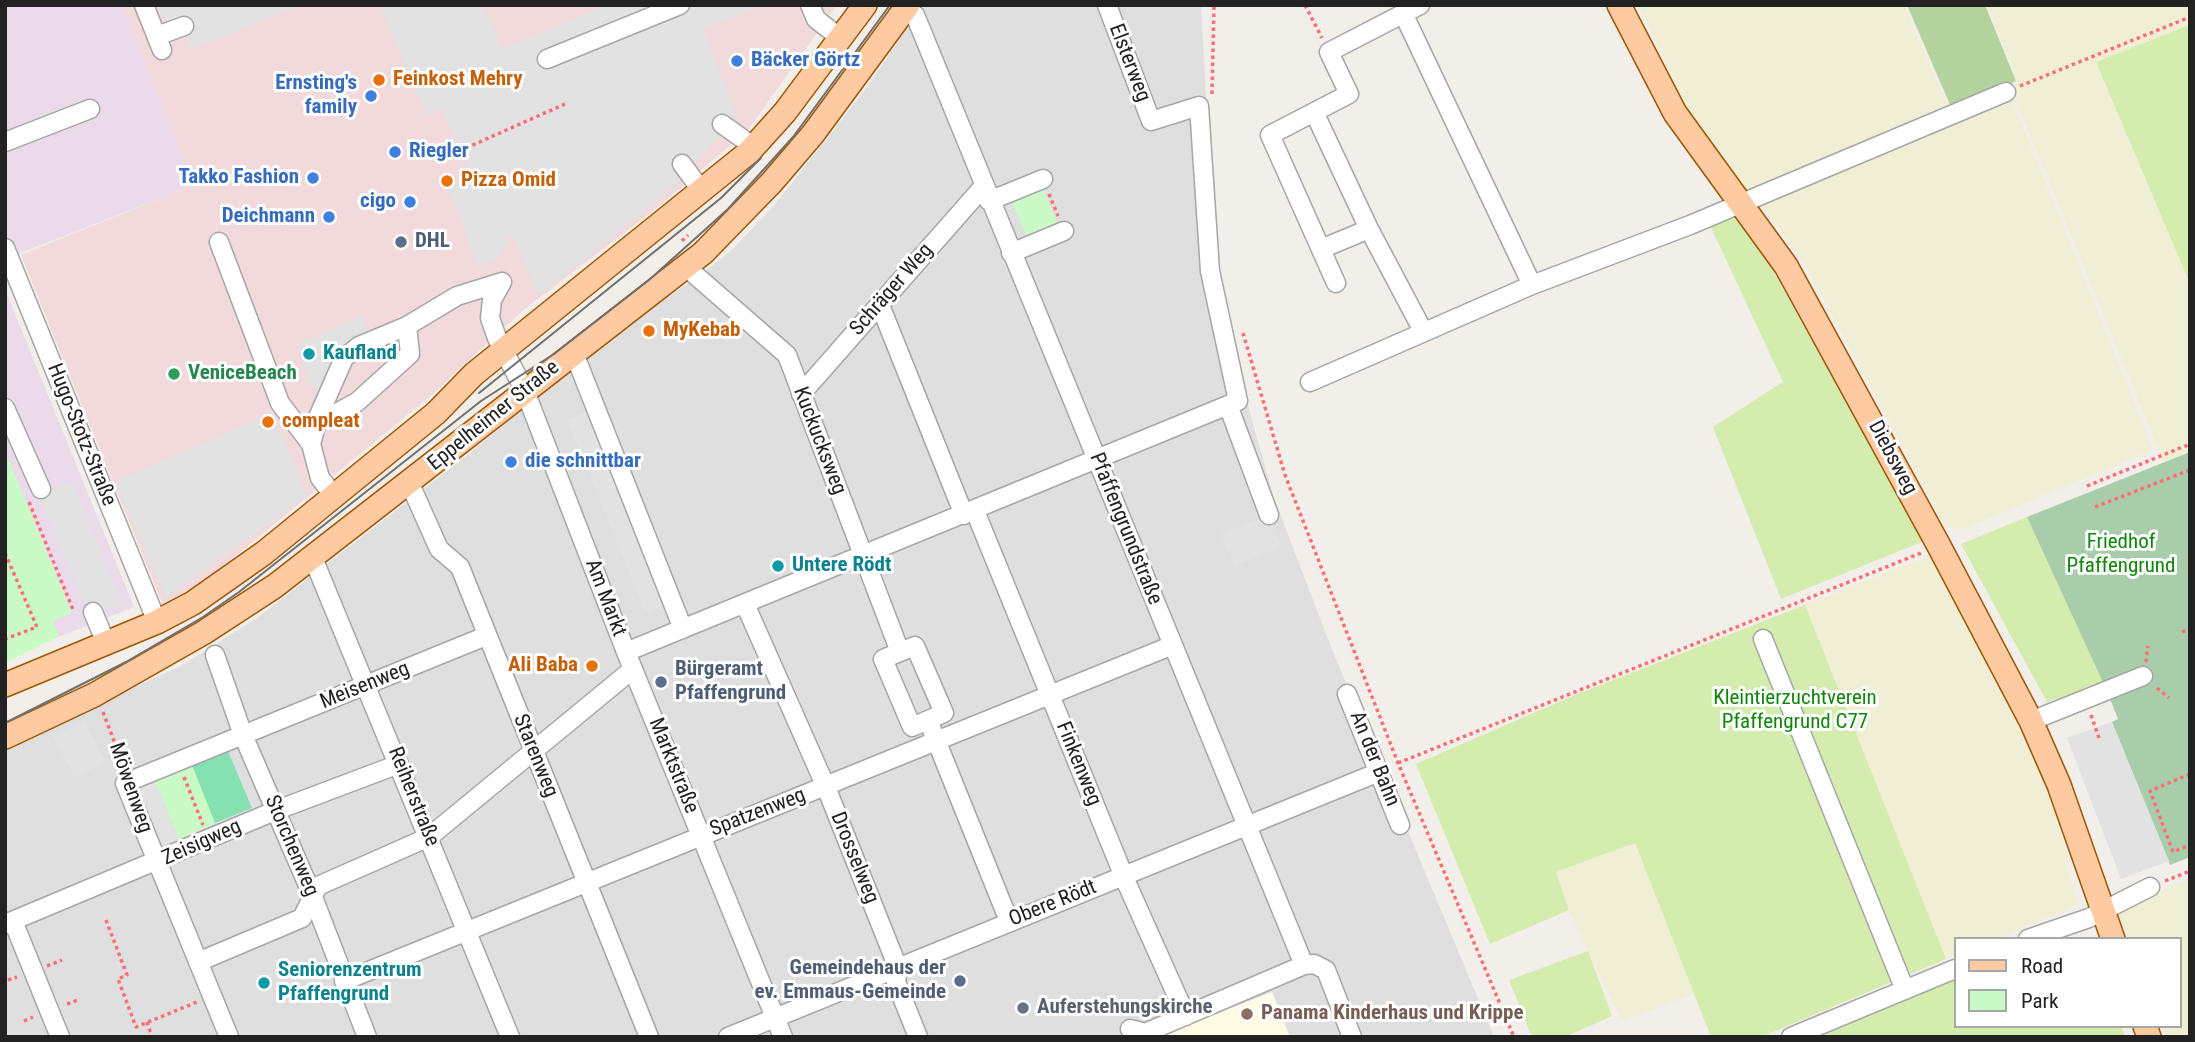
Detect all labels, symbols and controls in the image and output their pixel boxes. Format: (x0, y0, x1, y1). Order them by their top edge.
street label: Elsterweg (1103, 21, 1155, 105)
place label: Bäcker Görtz (751, 48, 860, 74)
marker: Bäcker Görtz (729, 53, 745, 69)
place label: Feinkost Mehry (393, 67, 523, 93)
place label: Ernsting's family (275, 71, 357, 121)
marker: Feinkost Mehry (371, 72, 387, 88)
marker: Ernsting's family (363, 88, 379, 104)
place label: Riegler (409, 139, 469, 165)
marker: Riegler (387, 144, 403, 160)
place label: Takko Fashion (179, 165, 299, 191)
place label: Pizza Omid (461, 168, 556, 194)
marker: Takko Fashion (305, 170, 321, 186)
marker: Pizza Omid (439, 173, 455, 189)
place label: cigo (360, 189, 396, 215)
marker: cigo (402, 194, 418, 210)
place label: Deichmann (222, 204, 315, 230)
marker: Deichmann (321, 209, 337, 225)
place label: DHL (415, 229, 450, 255)
marker: DHL (393, 234, 409, 250)
street label: Schräger Weg (845, 239, 939, 341)
place label: MyKebab (663, 318, 740, 344)
marker: MyKebab (641, 323, 657, 339)
place label: Kaufland (323, 341, 397, 367)
marker: Kaufland (301, 346, 317, 362)
street label: Eppelheimer Straße (423, 355, 565, 477)
street label: Hugo-Stotz-Straße (41, 360, 121, 510)
place label: VeniceBeach (188, 361, 297, 387)
marker: VeniceBeach (166, 366, 182, 382)
street label: Kuckucksweg (787, 384, 851, 498)
place label: compleat (282, 409, 360, 435)
marker: compleat (260, 414, 276, 430)
street label: Diebsweg (1862, 417, 1922, 499)
place label: die schnittbar (525, 449, 641, 475)
street label: Pfaffengrundstraße (1083, 449, 1167, 609)
marker: die schnittbar (503, 454, 519, 470)
park label: Friedhof Pfaffengrund (2067, 530, 2175, 580)
place label: Untere Rödt (792, 553, 891, 579)
street label: Am Markt (579, 556, 631, 640)
marker: Untere Rödt (770, 558, 786, 574)
place label: Ali Baba (508, 653, 578, 679)
street label: Meisenweg (317, 657, 413, 715)
place label: Bürgeramt Pfaffengrund (675, 657, 786, 707)
marker: Ali Baba (584, 658, 600, 674)
marker: Bürgeramt Pfaffengrund (653, 674, 669, 690)
park label: Kleintierzuchtverein Pfaffengrund C77 (1713, 686, 1877, 736)
street label: An der Bahn (1344, 708, 1404, 810)
street label: Starenweg (507, 711, 563, 801)
street label: Marktstraße (642, 715, 704, 817)
street label: Finkenweg (1050, 718, 1106, 810)
street label: Möwenweg (103, 739, 157, 837)
street label: Reiherstraße (382, 744, 444, 850)
street label: Spatzenweg (707, 783, 809, 843)
street label: Storchenweg (258, 792, 324, 900)
street label: Drosselweg (824, 809, 884, 907)
street label: Zeisigweg (158, 814, 246, 872)
street label: Obere Rödt (1006, 875, 1100, 933)
legend (1954, 937, 2181, 1028)
text: Road (2021, 954, 2063, 978)
place label: Gemeindehaus der ev. Emmaus-Gemeinde (755, 956, 946, 1006)
place label: Seniorenzentrum Pfaffengrund (278, 958, 422, 1008)
marker: Gemeindehaus der ev. Emmaus-Gemeinde (952, 973, 968, 989)
marker: Seniorenzentrum Pfaffengrund (256, 975, 272, 991)
text: Park (2021, 989, 2058, 1013)
place label: Auferstehungskirche (1037, 995, 1213, 1021)
marker: Auferstehungskirche (1015, 1000, 1031, 1016)
place label: Panama Kinderhaus und Krippe (1261, 1001, 1523, 1027)
marker: Panama Kinderhaus und Krippe (1239, 1006, 1255, 1022)

